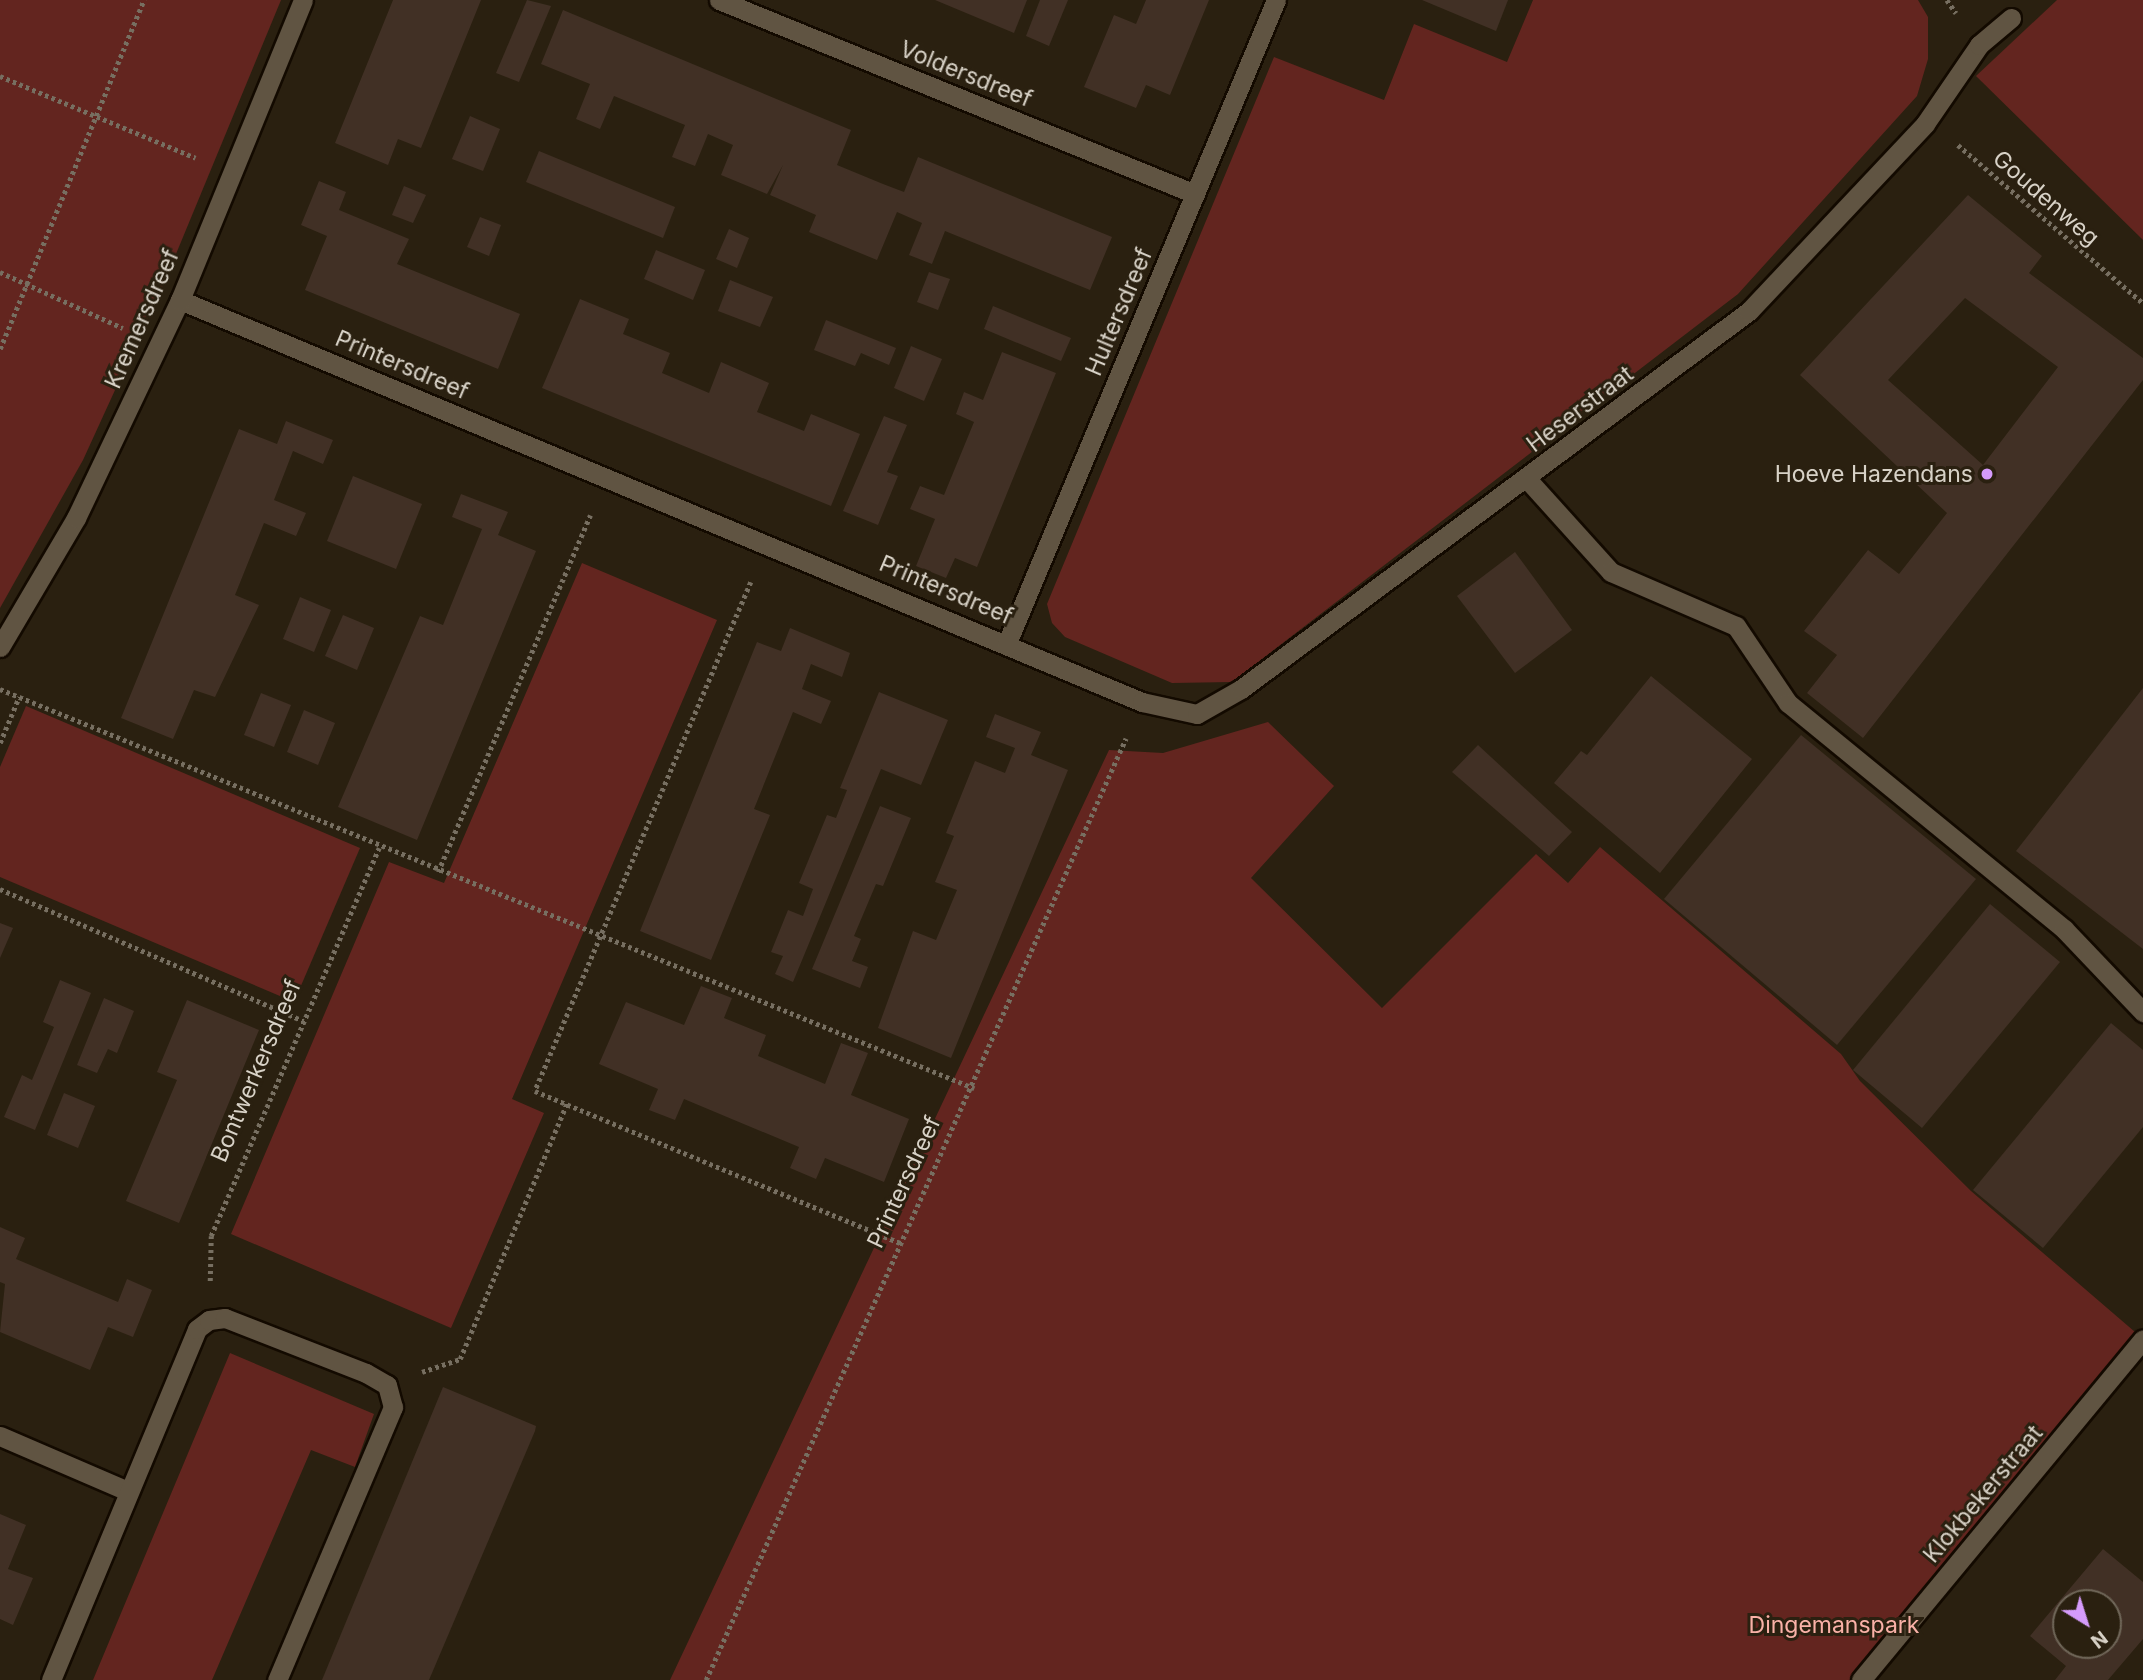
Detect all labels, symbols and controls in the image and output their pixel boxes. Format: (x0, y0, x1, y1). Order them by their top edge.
street label: Voldersdreef (896, 35, 1036, 113)
street label: Goudenweg (1987, 144, 2105, 252)
street label: Hultersdreef (1080, 244, 1158, 380)
street label: Kremersdreef (99, 245, 185, 393)
street label: Printersdreef (331, 325, 473, 405)
street label: Heserstraat (1521, 360, 1639, 458)
place label: Hoeve Hazendans (1775, 460, 1973, 488)
marker: Hoeve Hazendans (1979, 466, 1995, 482)
street label: Printersdreef (875, 550, 1017, 630)
street label: Bontwerkersdreef (205, 976, 307, 1166)
street label: Printersdreef (861, 1112, 947, 1252)
street label: Klokbekerstraat (1918, 1420, 2048, 1568)
north arrow (2052, 1589, 2122, 1659)
park label: Dingemanspark (1749, 1611, 1919, 1639)
text: N (2086, 1626, 2112, 1653)

